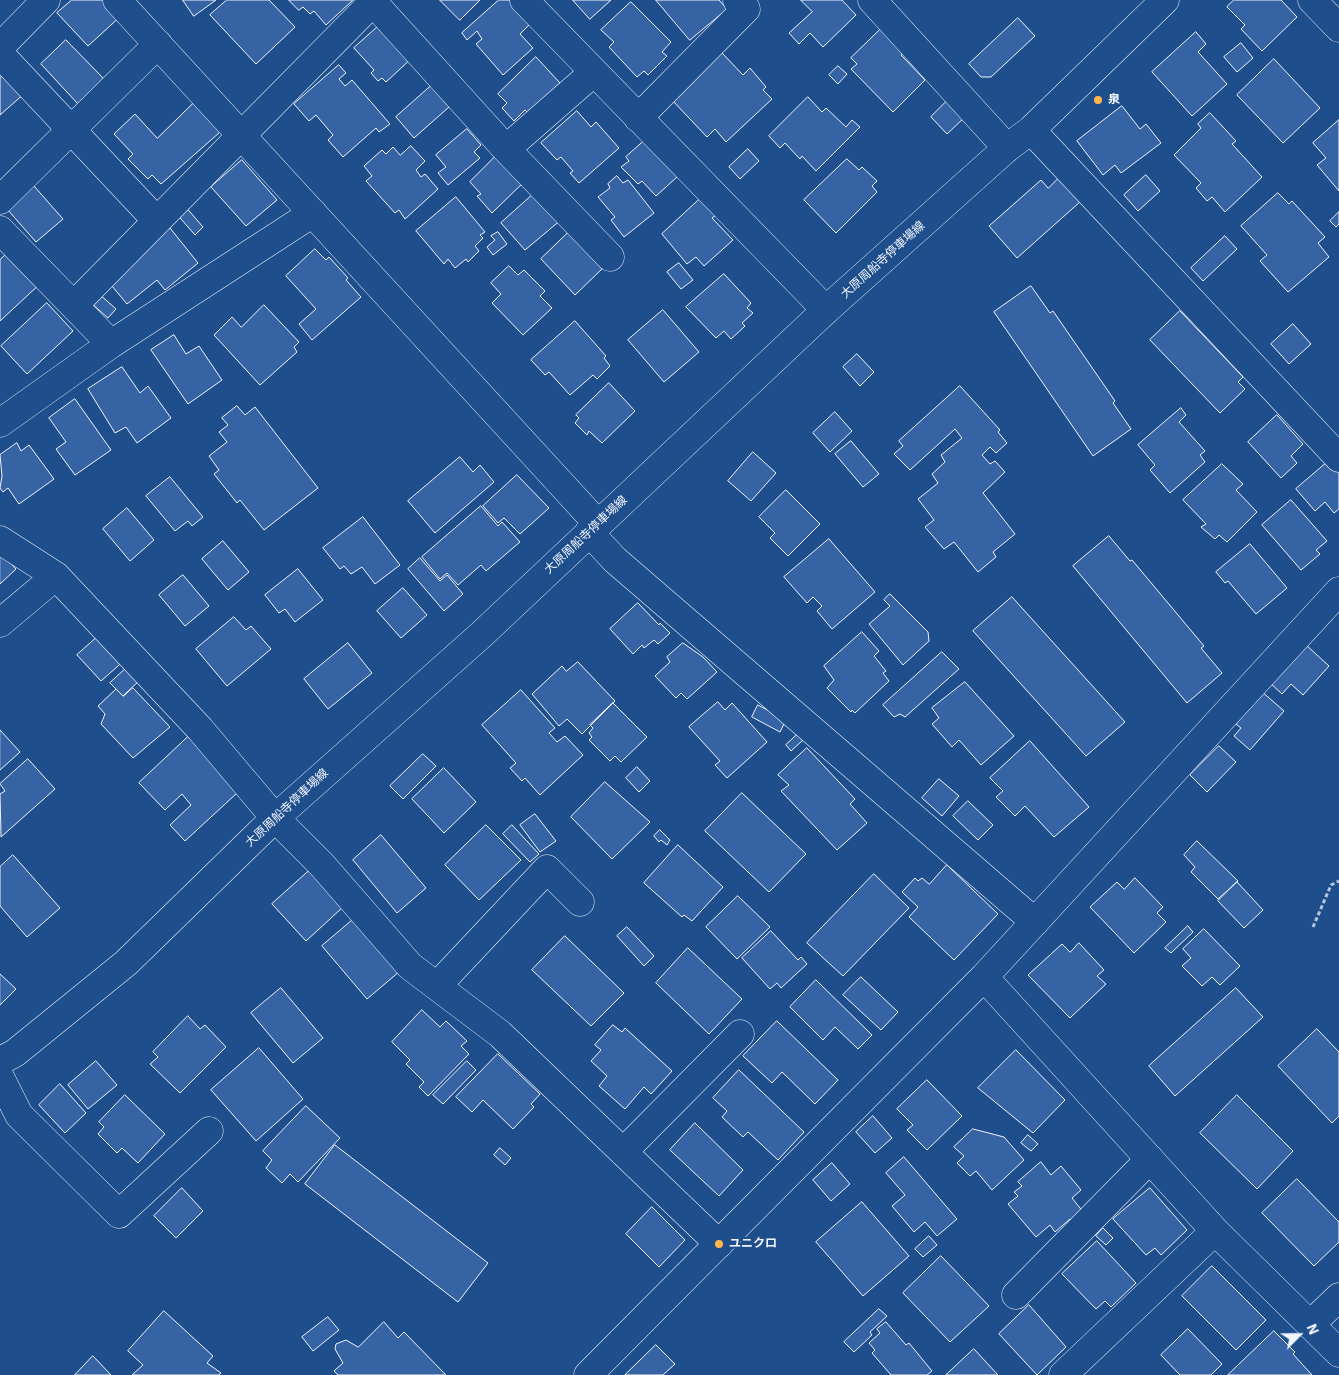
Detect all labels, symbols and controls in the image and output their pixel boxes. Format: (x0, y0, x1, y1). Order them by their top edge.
place label: 泉 (1108, 93, 1120, 107)
marker: 泉 (1092, 94, 1104, 106)
street label: 大原周船寺停車場線 (838, 219, 928, 301)
street label: 大原周船寺停車場線 (542, 493, 630, 577)
street label: 大原周船寺停車場線 (243, 766, 331, 850)
place label: ユニクロ (729, 1237, 777, 1251)
marker: ユニクロ (713, 1238, 725, 1250)
north arrow (1274, 1310, 1324, 1360)
text: N (1303, 1321, 1323, 1337)

